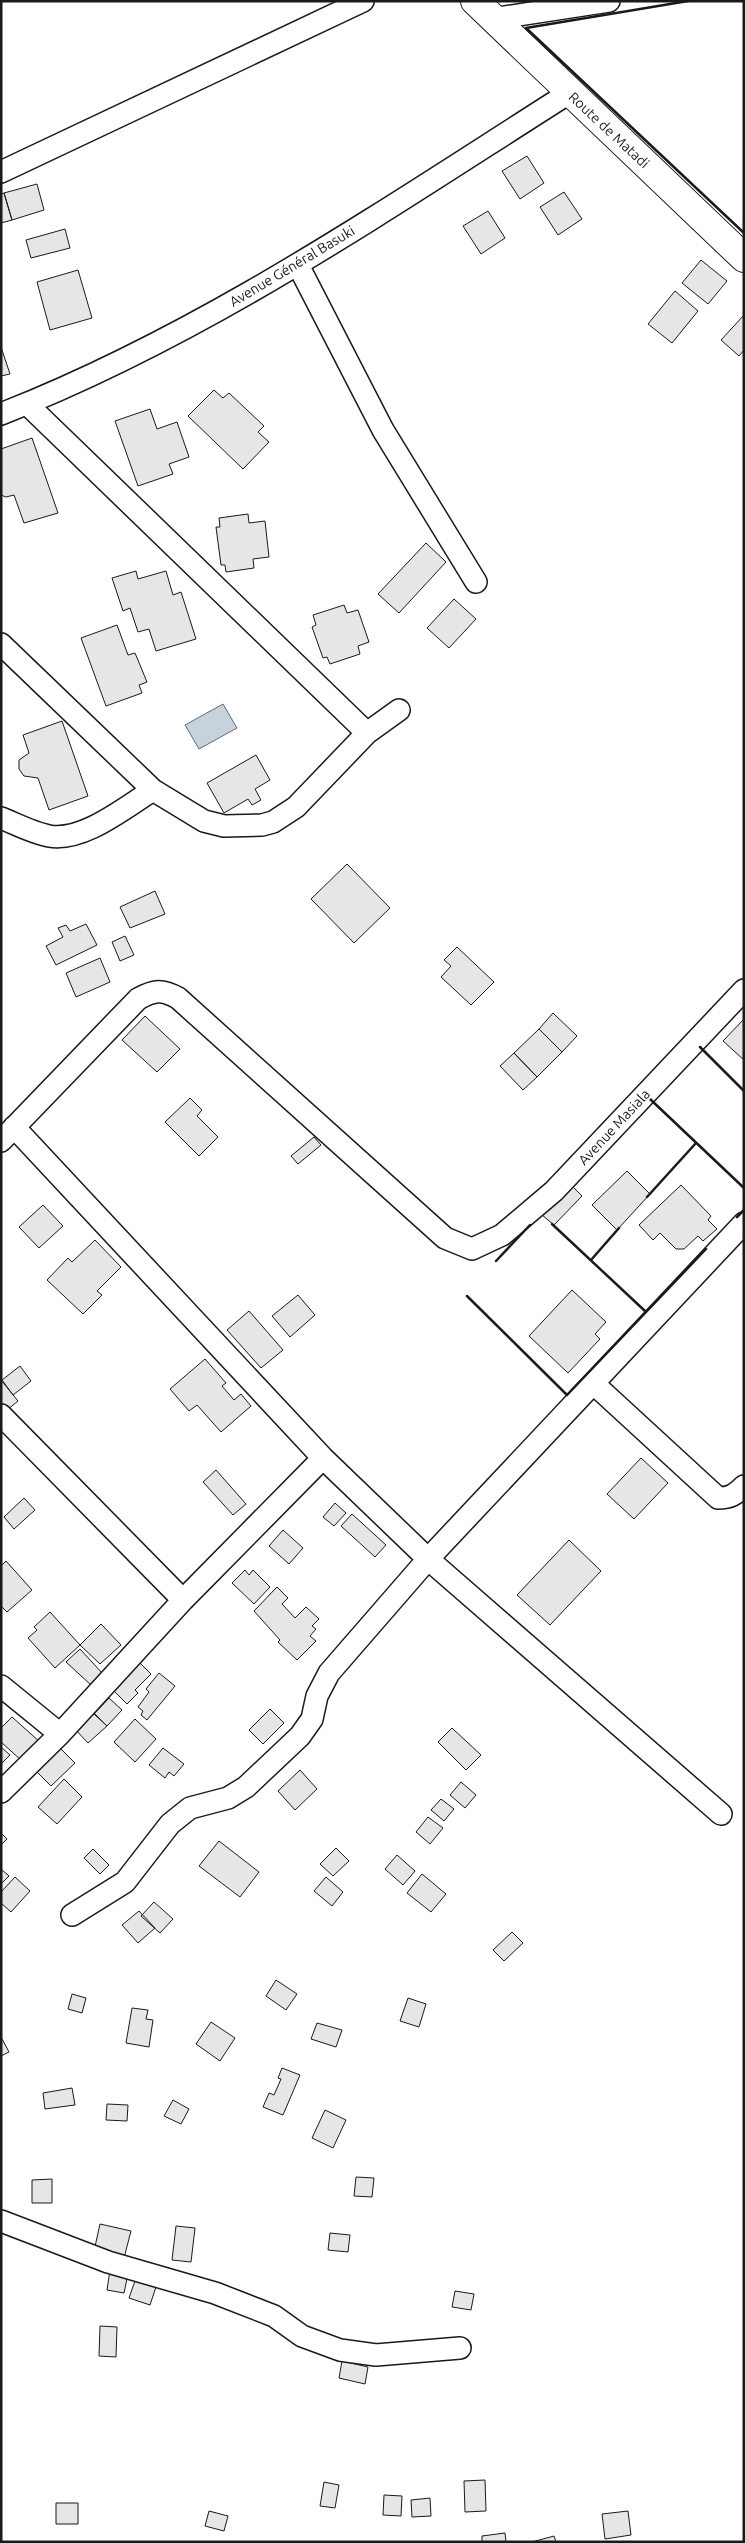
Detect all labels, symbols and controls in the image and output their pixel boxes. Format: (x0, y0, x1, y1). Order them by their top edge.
street label: Route de Matadi (565, 89, 653, 171)
street label: Avenue Général Basuki (227, 222, 357, 310)
street label: Avenue Masiala (575, 1086, 653, 1168)

